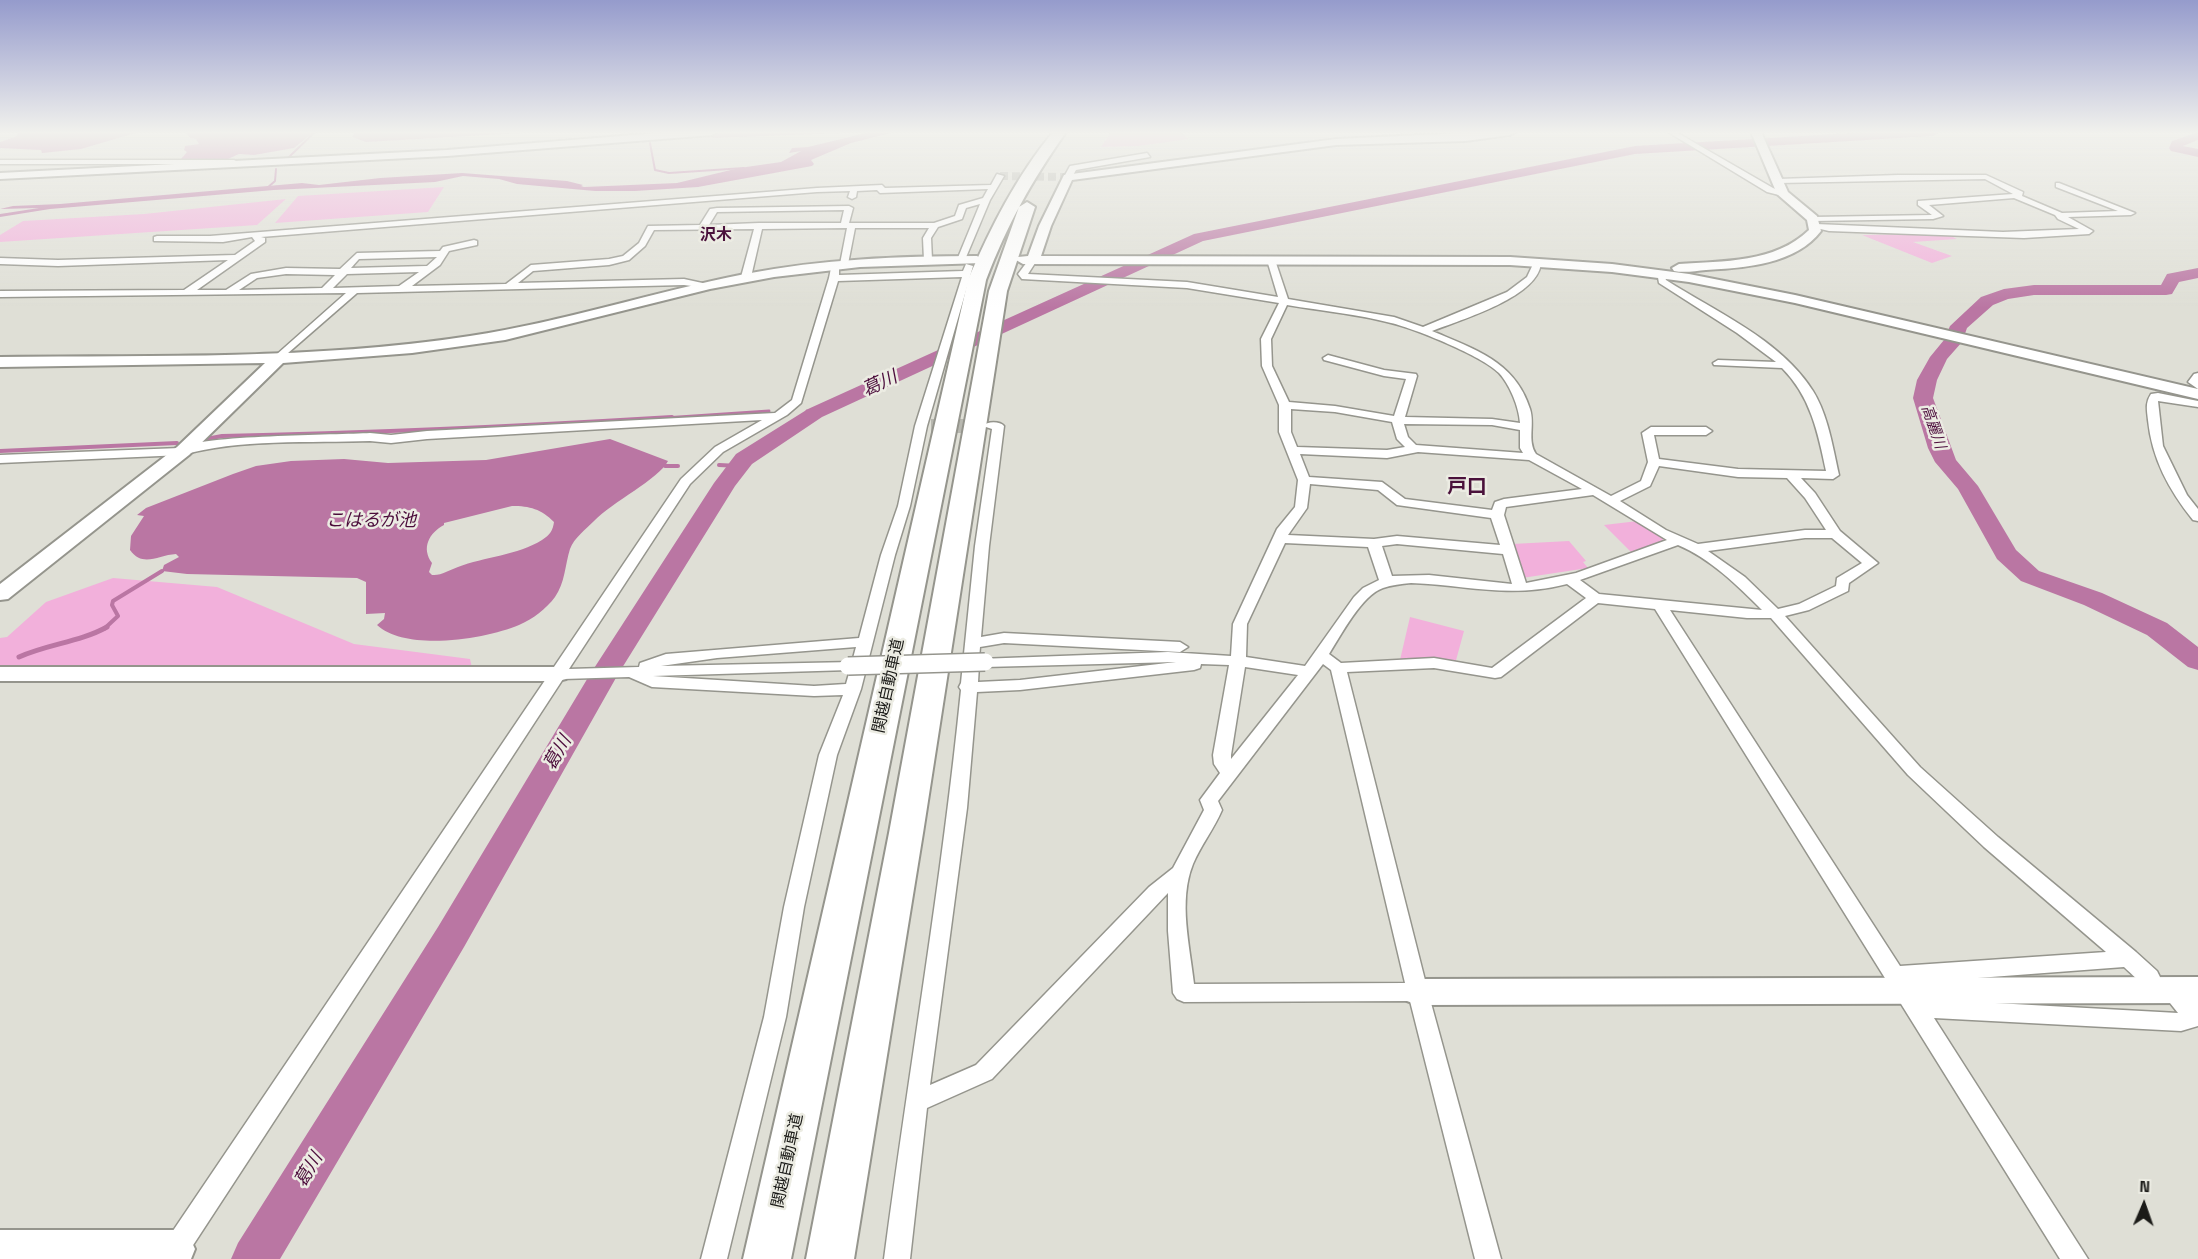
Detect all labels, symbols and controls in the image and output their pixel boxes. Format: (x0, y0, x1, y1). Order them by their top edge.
district label: 沢木 (700, 226, 732, 246)
water label: 葛川 (859, 367, 901, 401)
water label: 高麗川 (1917, 403, 1949, 451)
district label: 戸口 (1447, 476, 1487, 500)
water label: こはるが池 (326, 510, 416, 532)
street label: 関越自動車道 (870, 637, 908, 735)
water label: 葛川 (540, 732, 576, 774)
street label: 関越自動車道 (769, 1112, 807, 1210)
water label: 葛川 (290, 1149, 328, 1191)
north arrow (2114, 1175, 2174, 1235)
text: N (2139, 1176, 2150, 1197)

